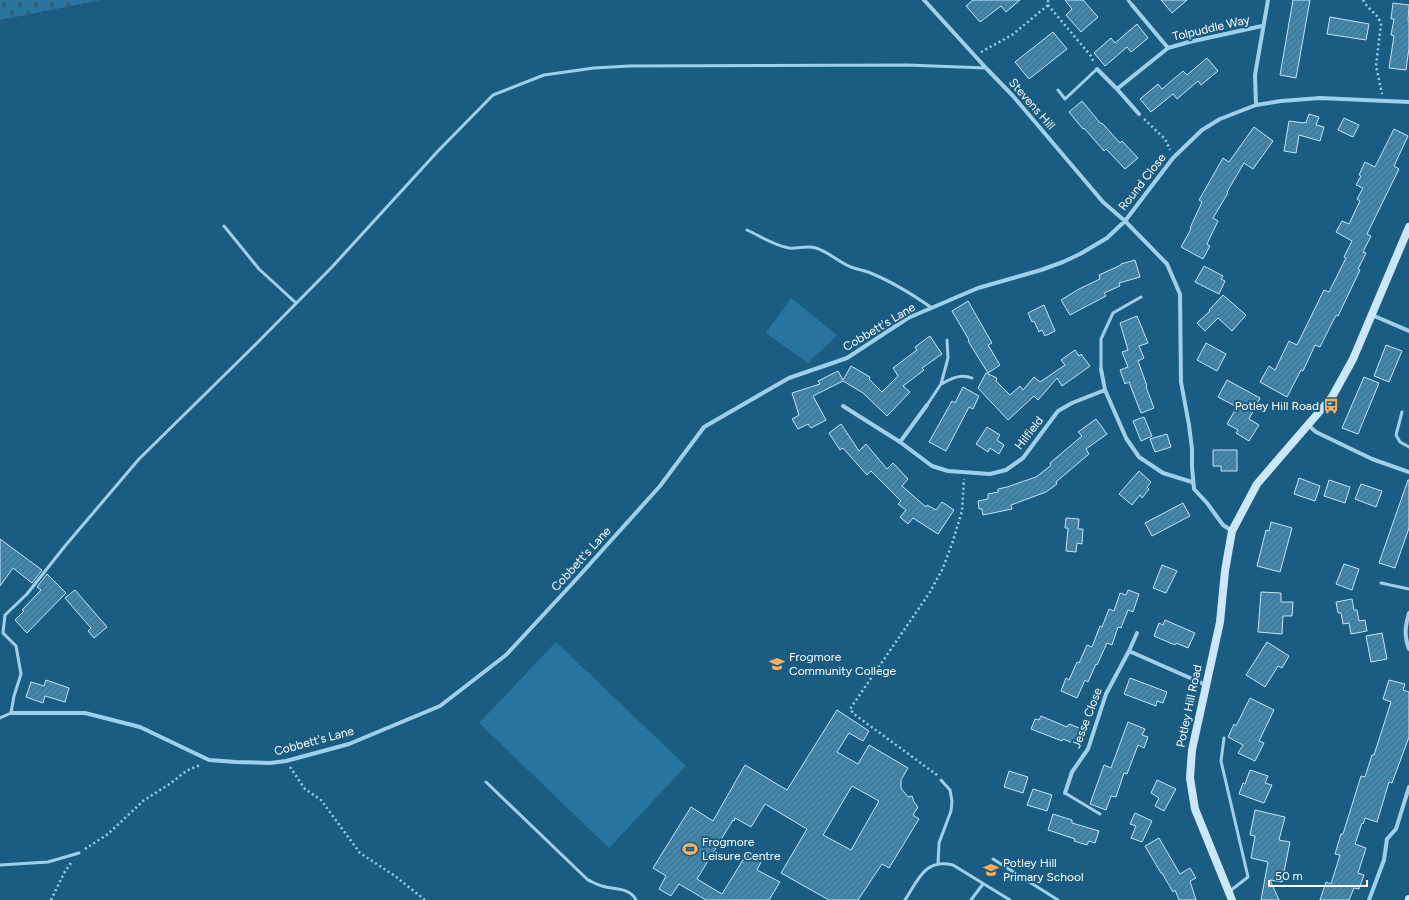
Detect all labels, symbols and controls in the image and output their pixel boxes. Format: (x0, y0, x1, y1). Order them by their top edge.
street label: Tolpuddle Way (1171, 12, 1252, 44)
street label: Stevens Hill (1006, 76, 1058, 132)
street label: Round Close (1115, 150, 1169, 213)
street label: Cobbett's Lane (840, 300, 918, 354)
bus stop icon: Potley Hill Road (1322, 397, 1340, 415)
place label: Potley Hill Road (1235, 399, 1319, 413)
street label: Hilfield (1012, 414, 1046, 452)
street label: Cobbett's Lane (548, 524, 614, 594)
place label: Frogmore Community College (789, 650, 897, 678)
school or university icon: Frogmore Community College (768, 655, 786, 673)
street label: Potley Hill Road (1173, 663, 1205, 749)
street label: Jesse Close (1069, 685, 1105, 750)
street label: Cobbett's Lane (273, 724, 356, 758)
place label: Frogmore Leisure Centre (702, 835, 781, 863)
sports icon: Frogmore Leisure Centre (681, 840, 699, 858)
place label: Potley Hill Primary School (1003, 856, 1084, 884)
school or university icon: Potley Hill Primary School (982, 861, 1000, 879)
scale bar (1269, 862, 1367, 888)
text: 50 m (1275, 869, 1303, 883)

